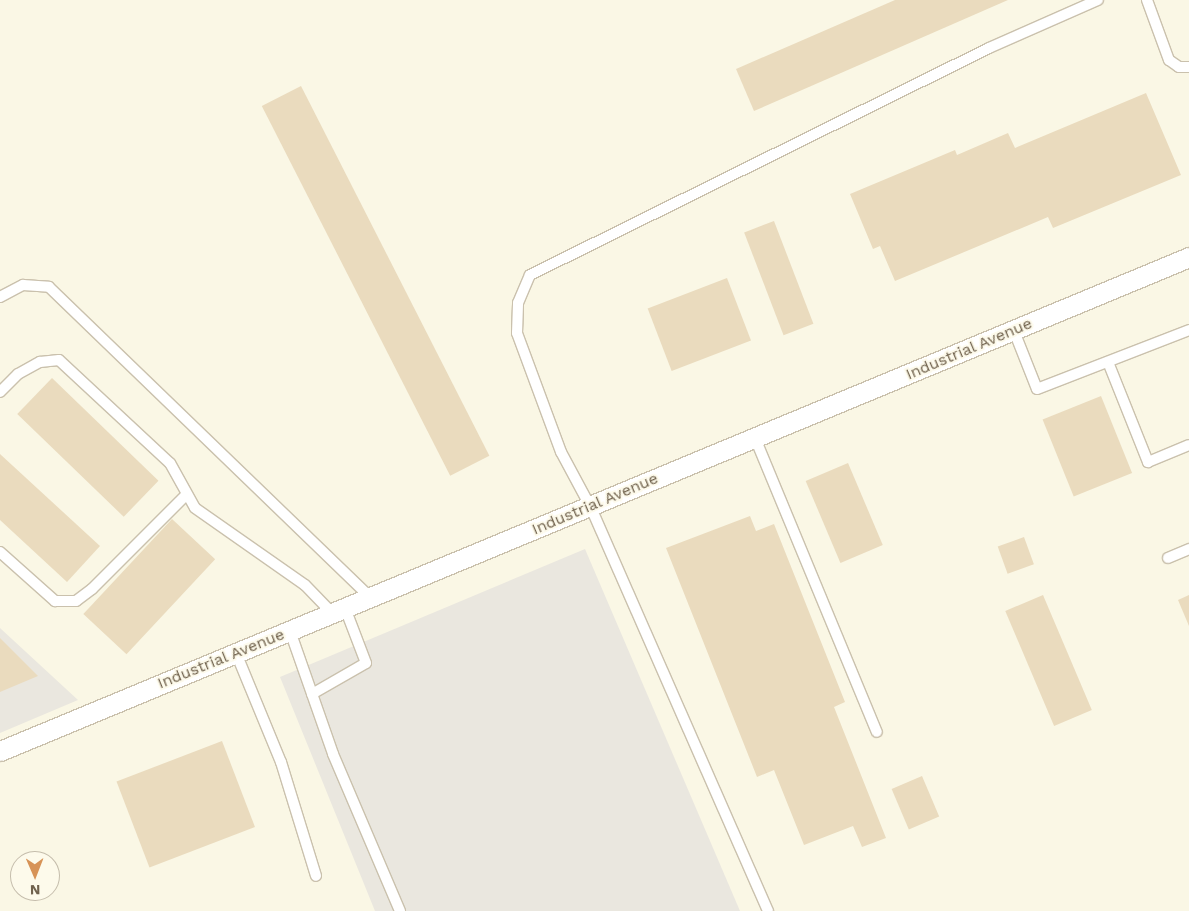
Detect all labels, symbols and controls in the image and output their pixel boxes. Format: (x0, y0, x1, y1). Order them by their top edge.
street label: Industrial Avenue (902, 314, 1036, 384)
street label: Industrial Avenue (528, 469, 662, 539)
street label: Industrial Avenue (154, 625, 288, 693)
north arrow (10, 851, 60, 901)
text: N (30, 882, 41, 898)

